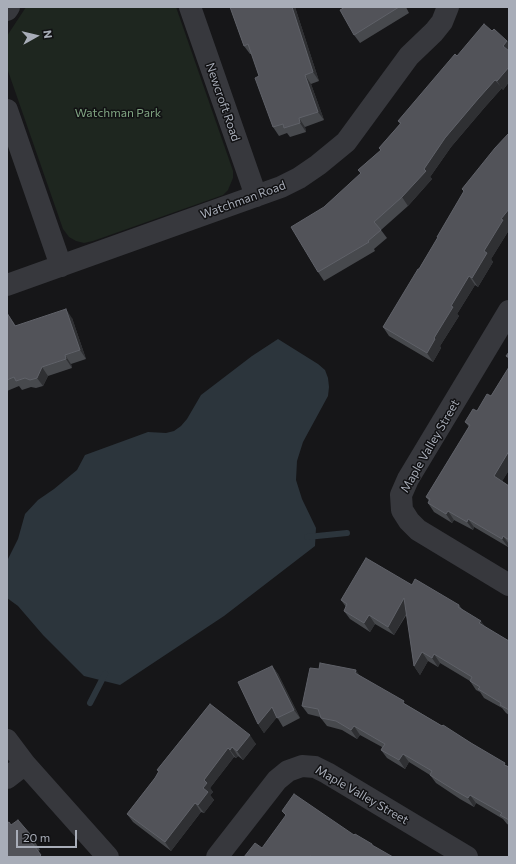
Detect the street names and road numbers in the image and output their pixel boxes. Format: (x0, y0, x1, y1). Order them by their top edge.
street label: Newcroft Road (203, 61, 243, 143)
street label: Watchman Road (199, 178, 287, 222)
street label: Maple Valley Street (398, 397, 462, 495)
street label: Maple Valley Street (313, 763, 411, 827)

